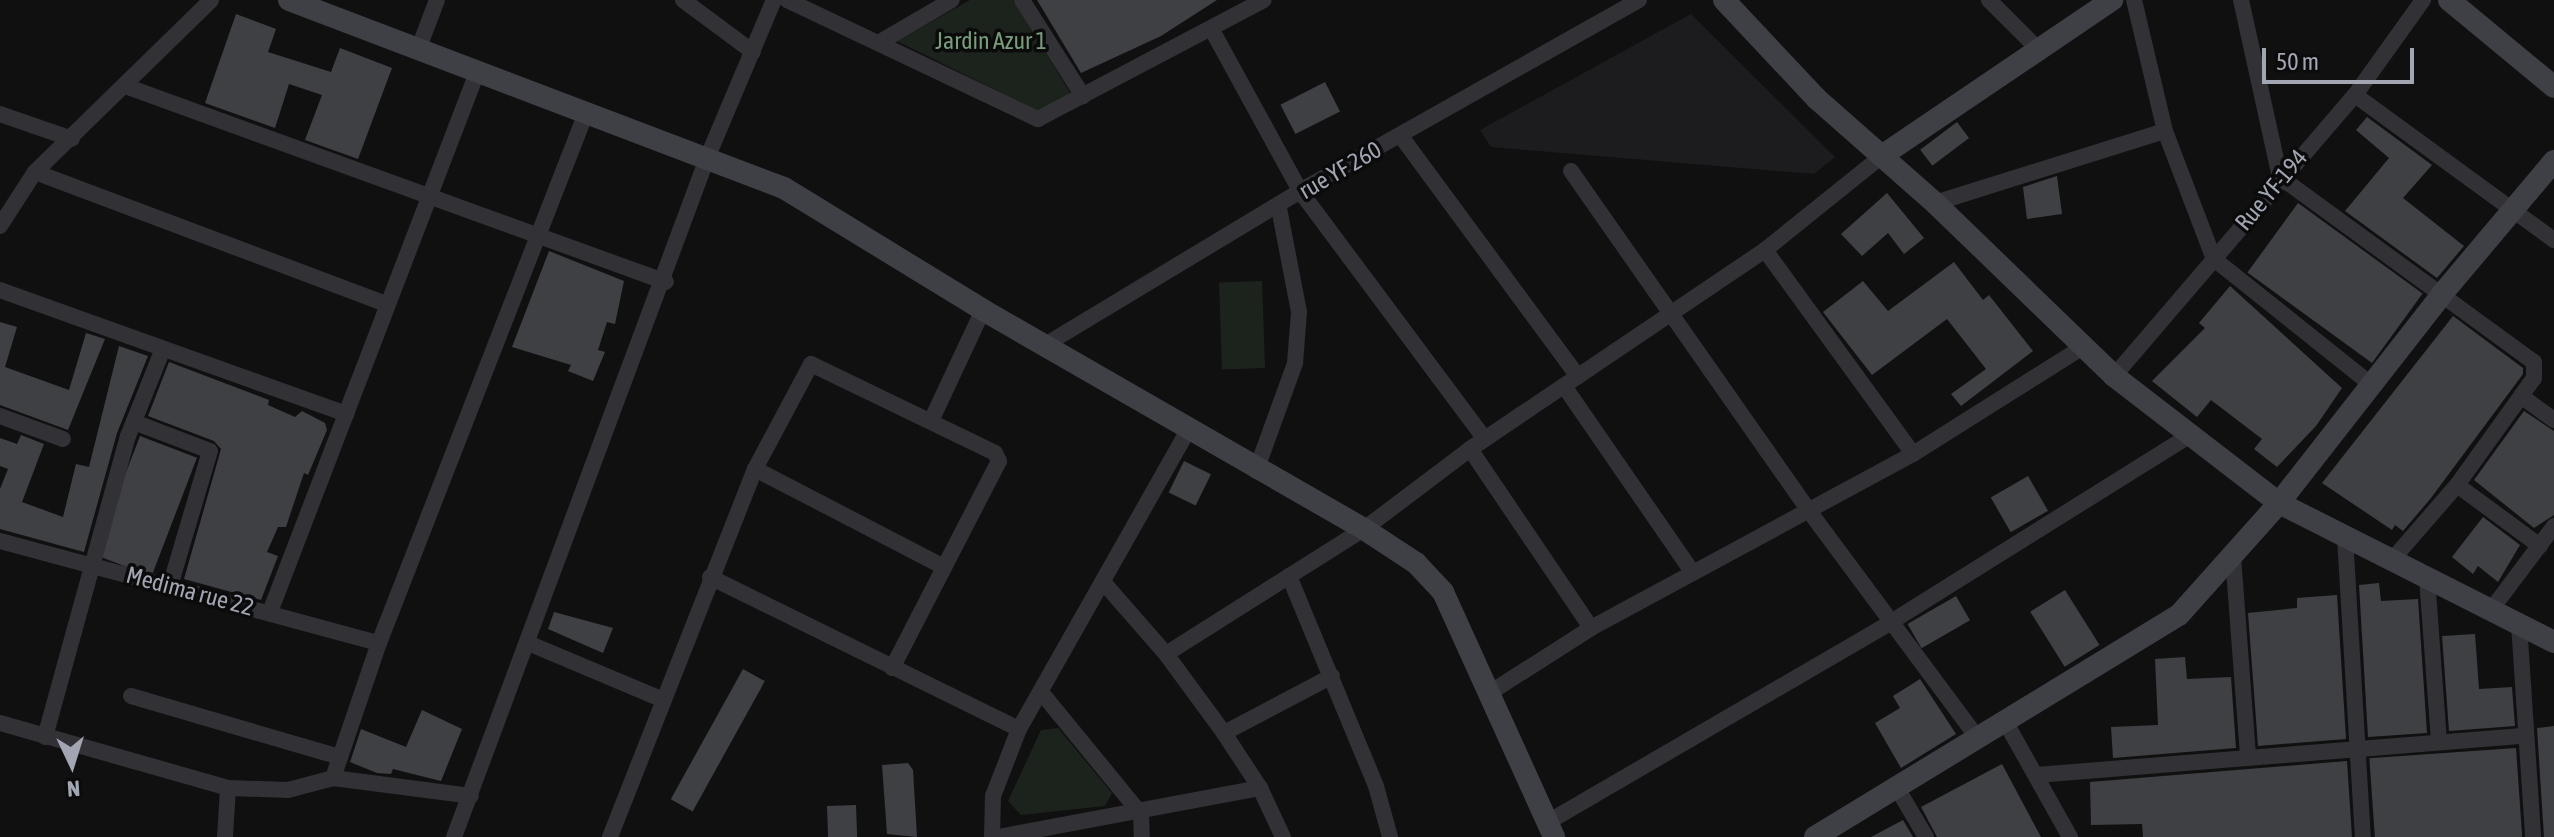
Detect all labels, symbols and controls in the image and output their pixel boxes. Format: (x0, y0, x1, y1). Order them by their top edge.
park label: Jardin Azur 1 (935, 27, 1047, 55)
scale bar (2266, 32, 2418, 82)
text: 50 m (2276, 48, 2319, 75)
street label: rue YF 260 (1294, 135, 1386, 205)
street label: Rue YF-194 (2229, 144, 2313, 236)
street label: Medima rue 22 (123, 560, 257, 622)
north arrow (32, 725, 112, 805)
text: N (66, 776, 81, 802)

